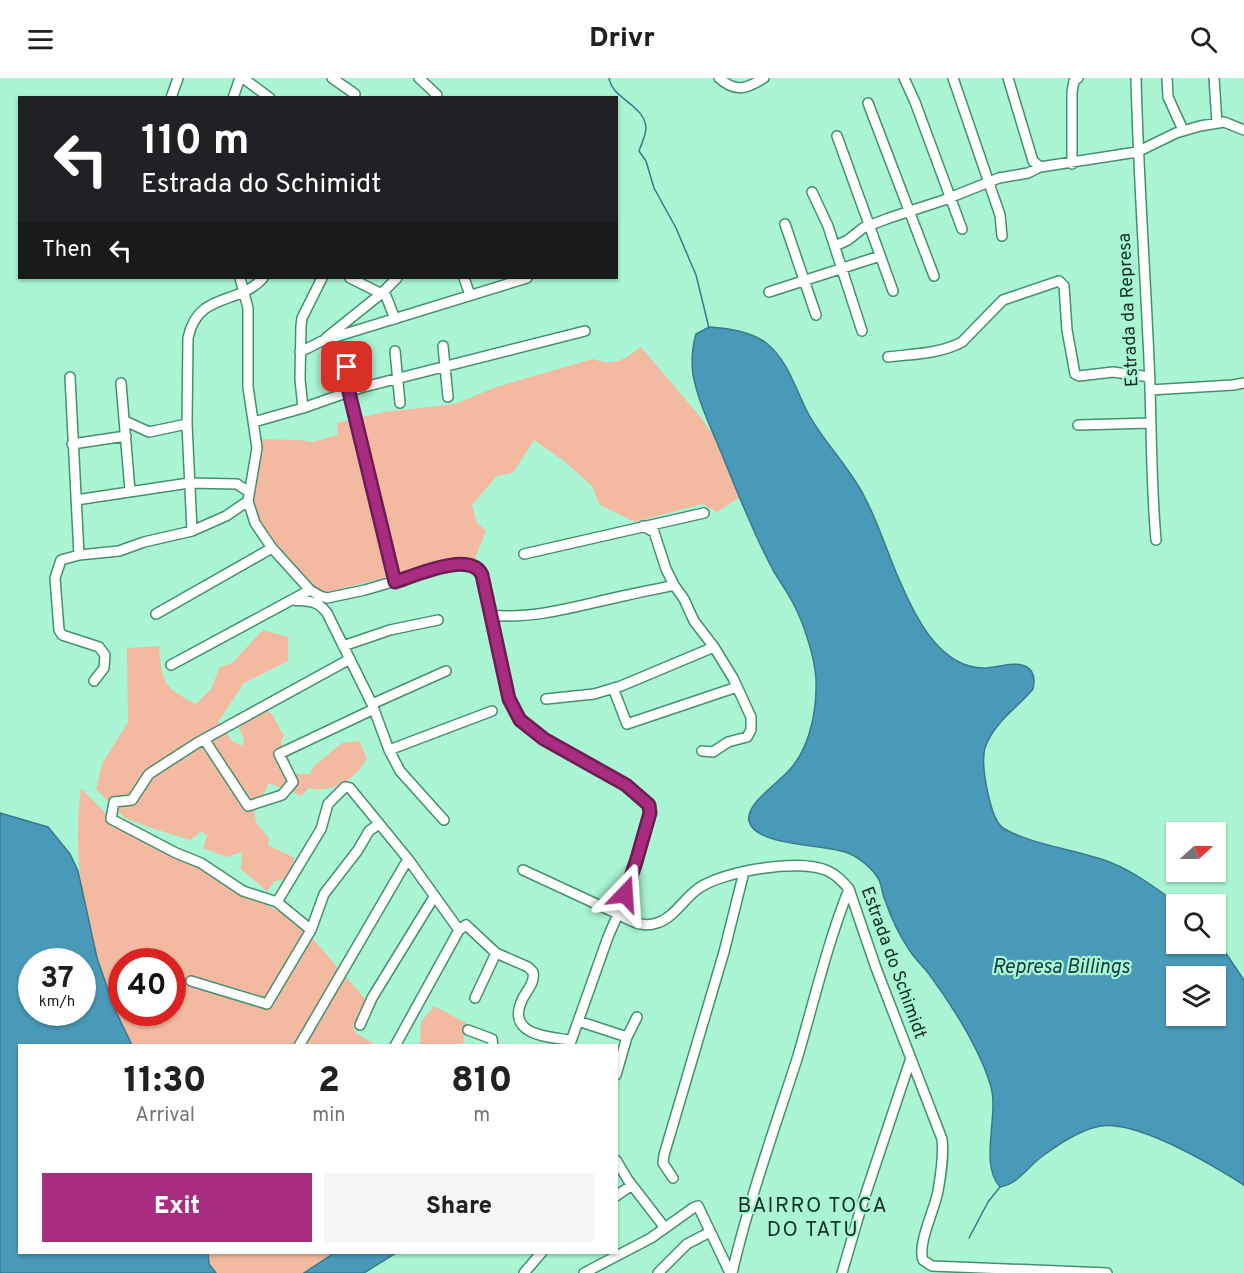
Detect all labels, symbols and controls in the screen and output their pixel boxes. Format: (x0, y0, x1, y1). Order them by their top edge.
text: Drivr (589, 22, 655, 56)
icon: menu (24, 23, 57, 56)
icon: search (1187, 23, 1220, 56)
text: 110 m (141, 116, 250, 169)
icon: left (42, 120, 120, 198)
text: Estrada do Schimidt (141, 168, 381, 202)
street label: Estrada da Represa (1113, 232, 1145, 388)
icon: left (104, 234, 137, 267)
text: Then (42, 237, 92, 264)
pin (321, 341, 372, 392)
icon: arrive (330, 350, 363, 383)
north arrow (1166, 822, 1226, 882)
map controls (1166, 822, 1226, 1026)
position arrow (593, 862, 657, 926)
street label: Estrada do Schimidt (855, 884, 931, 1042)
button: search (1166, 894, 1226, 954)
speed limit sign: 40 (108, 948, 186, 1026)
water label: Represa Billings (992, 955, 1131, 981)
text: 37 (40, 961, 74, 998)
button: layers (1166, 966, 1226, 1026)
text: km/h (39, 993, 75, 1012)
text: 11:30 (124, 1059, 207, 1105)
text: 2 (318, 1059, 340, 1105)
text: 810 (451, 1059, 512, 1105)
text: Arrival (135, 1103, 195, 1129)
text: min (312, 1103, 346, 1129)
text: m (473, 1103, 490, 1129)
button: Exit (42, 1173, 312, 1242)
button: Share (324, 1173, 594, 1242)
district label: BAIRRO TOCA DO TATU (738, 1193, 888, 1244)

